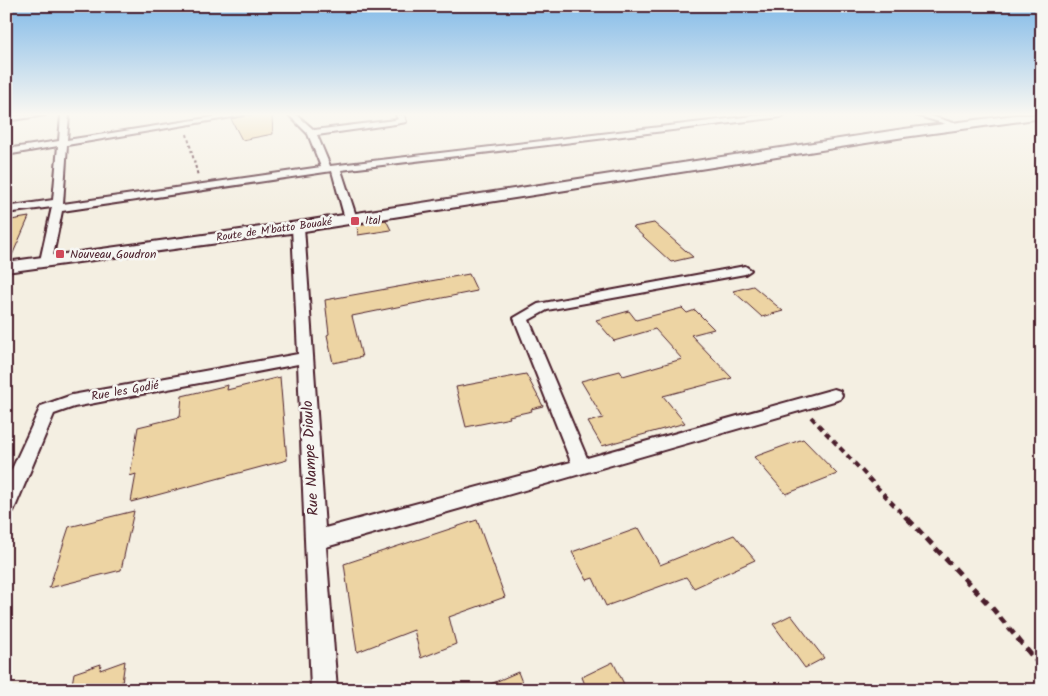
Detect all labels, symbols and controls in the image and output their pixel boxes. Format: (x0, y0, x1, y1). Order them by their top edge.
place label: Ital (365, 212, 381, 230)
street label: Route de M'batto Bouaké (215, 213, 334, 247)
marker: Ital (349, 215, 361, 227)
place label: Nouveau Goudron (70, 245, 156, 264)
marker: Nouveau Goudron (54, 248, 66, 260)
street label: Rue les Godié (90, 376, 161, 406)
street label: Rue Nampe Dioulo (296, 399, 326, 516)

